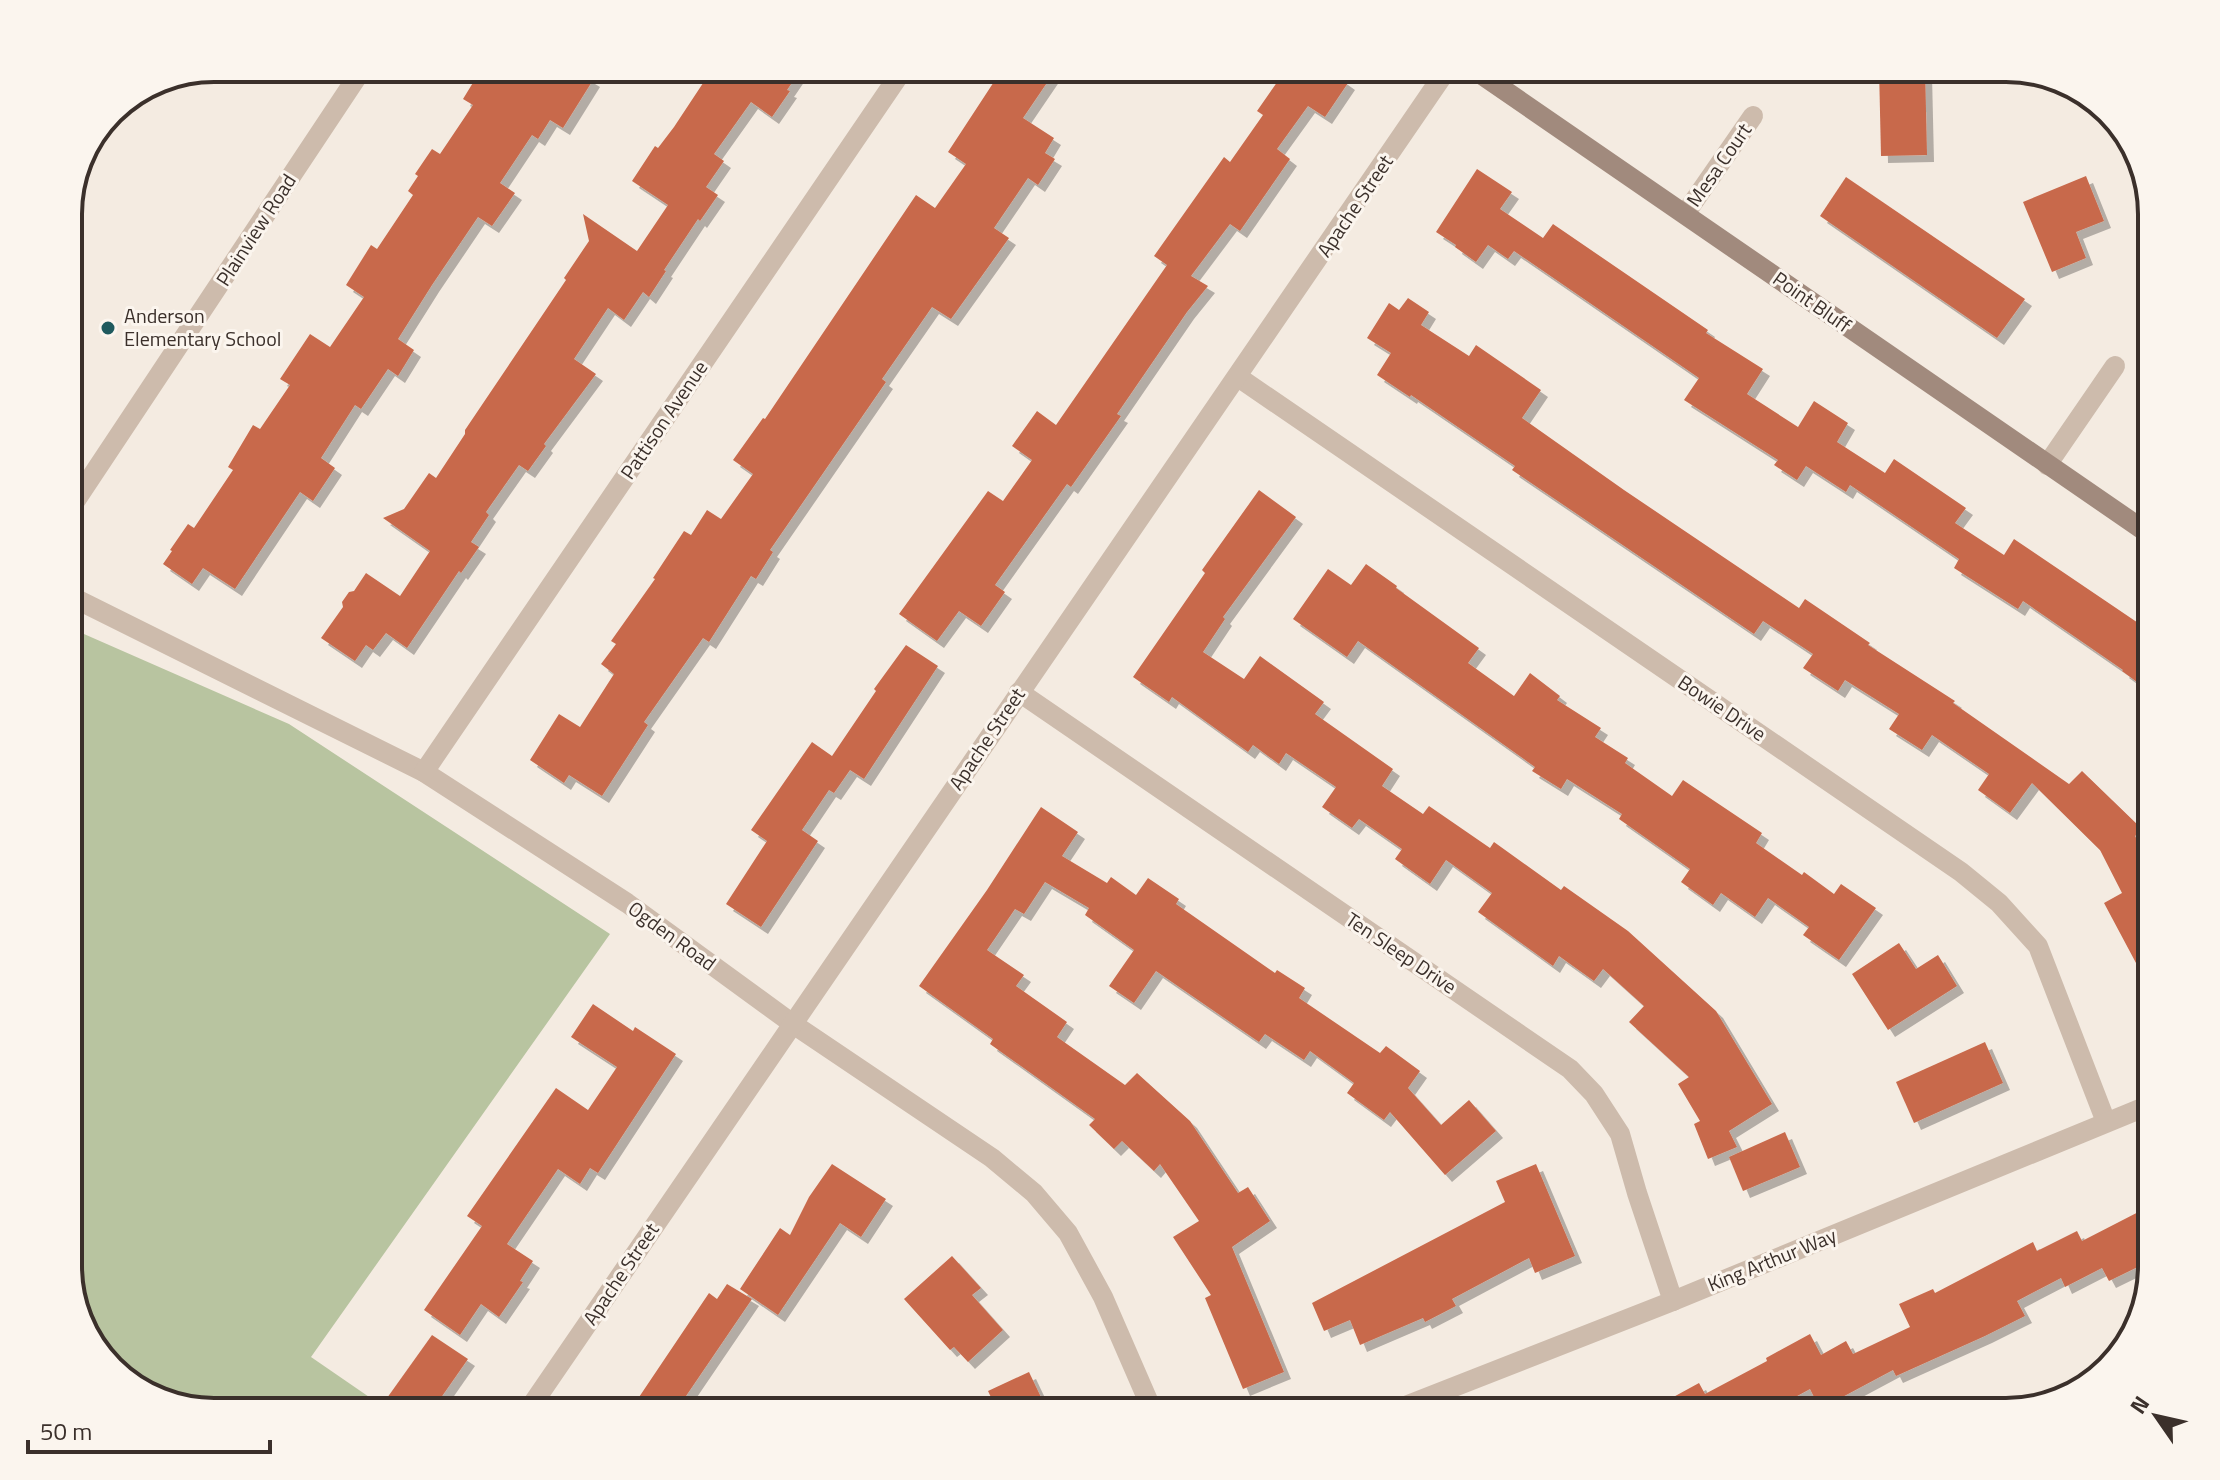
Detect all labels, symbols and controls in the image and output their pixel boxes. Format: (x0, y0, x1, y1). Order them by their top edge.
street label: Mesa Court (1678, 116, 1759, 213)
street label: Apache Street (1309, 148, 1400, 263)
street label: Plainview Road (208, 167, 304, 292)
street label: Point Bluff (1767, 263, 1858, 340)
place label: Anderson Elementary School (124, 300, 281, 354)
marker: Anderson Elementary School (99, 319, 117, 337)
street label: Pattison Avenue (612, 354, 715, 485)
street label: Bowie Drive (1672, 667, 1773, 749)
street label: Apache Street (941, 681, 1032, 796)
street label: Ogden Road (622, 893, 723, 978)
street label: Ten Sleep Drive (1339, 904, 1463, 1001)
street label: Apache Street (575, 1216, 666, 1331)
street label: King Arthur Way (1703, 1219, 1841, 1300)
north arrow (2116, 1376, 2196, 1456)
text: N (2121, 1389, 2158, 1421)
scale bar (28, 1404, 270, 1454)
text: 50 m (40, 1413, 92, 1449)

